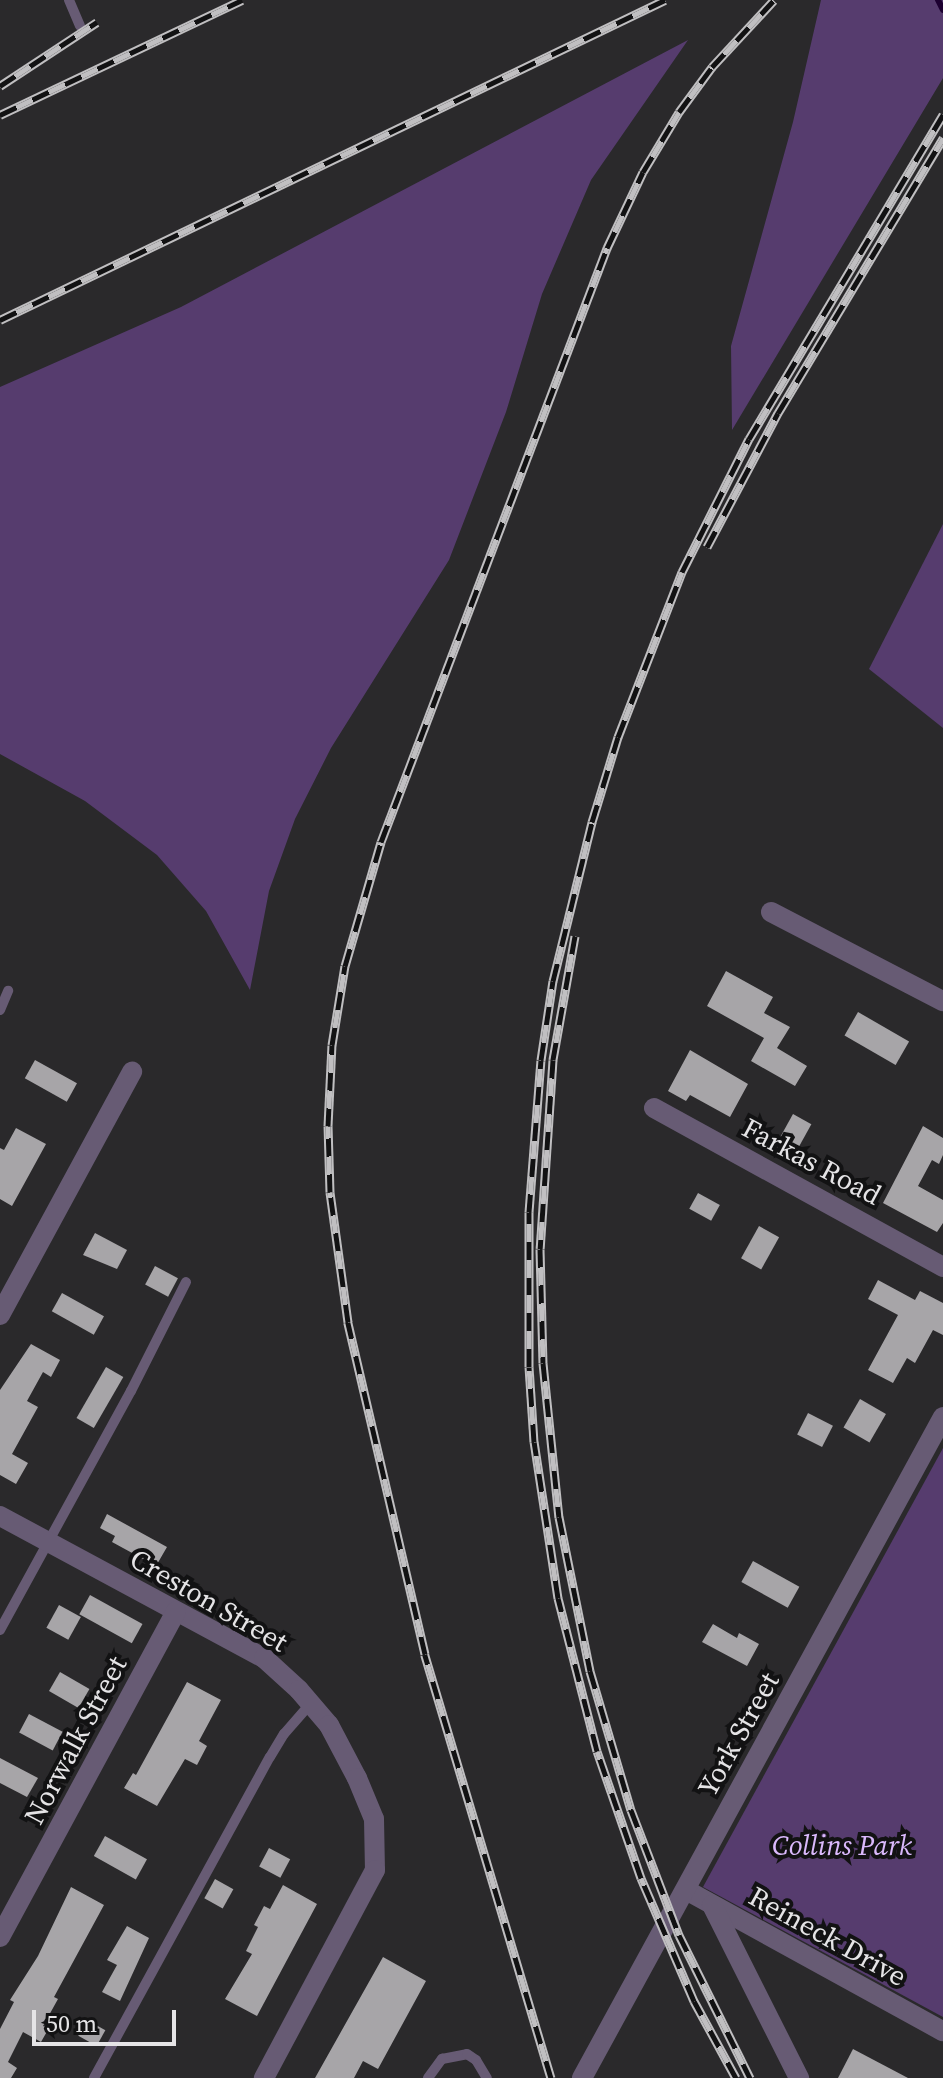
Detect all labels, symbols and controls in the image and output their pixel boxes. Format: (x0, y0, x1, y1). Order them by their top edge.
street label: Farkas Road (737, 1110, 887, 1212)
street label: Creston Street (124, 1541, 294, 1659)
street label: Norwalk Street (17, 1650, 133, 1830)
street label: York Street (690, 1666, 786, 1802)
park label: Collins Park (772, 1828, 912, 1862)
street label: Reineck Drive (744, 1879, 912, 1993)
scale bar (36, 1994, 180, 2044)
text: 50 m (46, 2007, 97, 2040)

